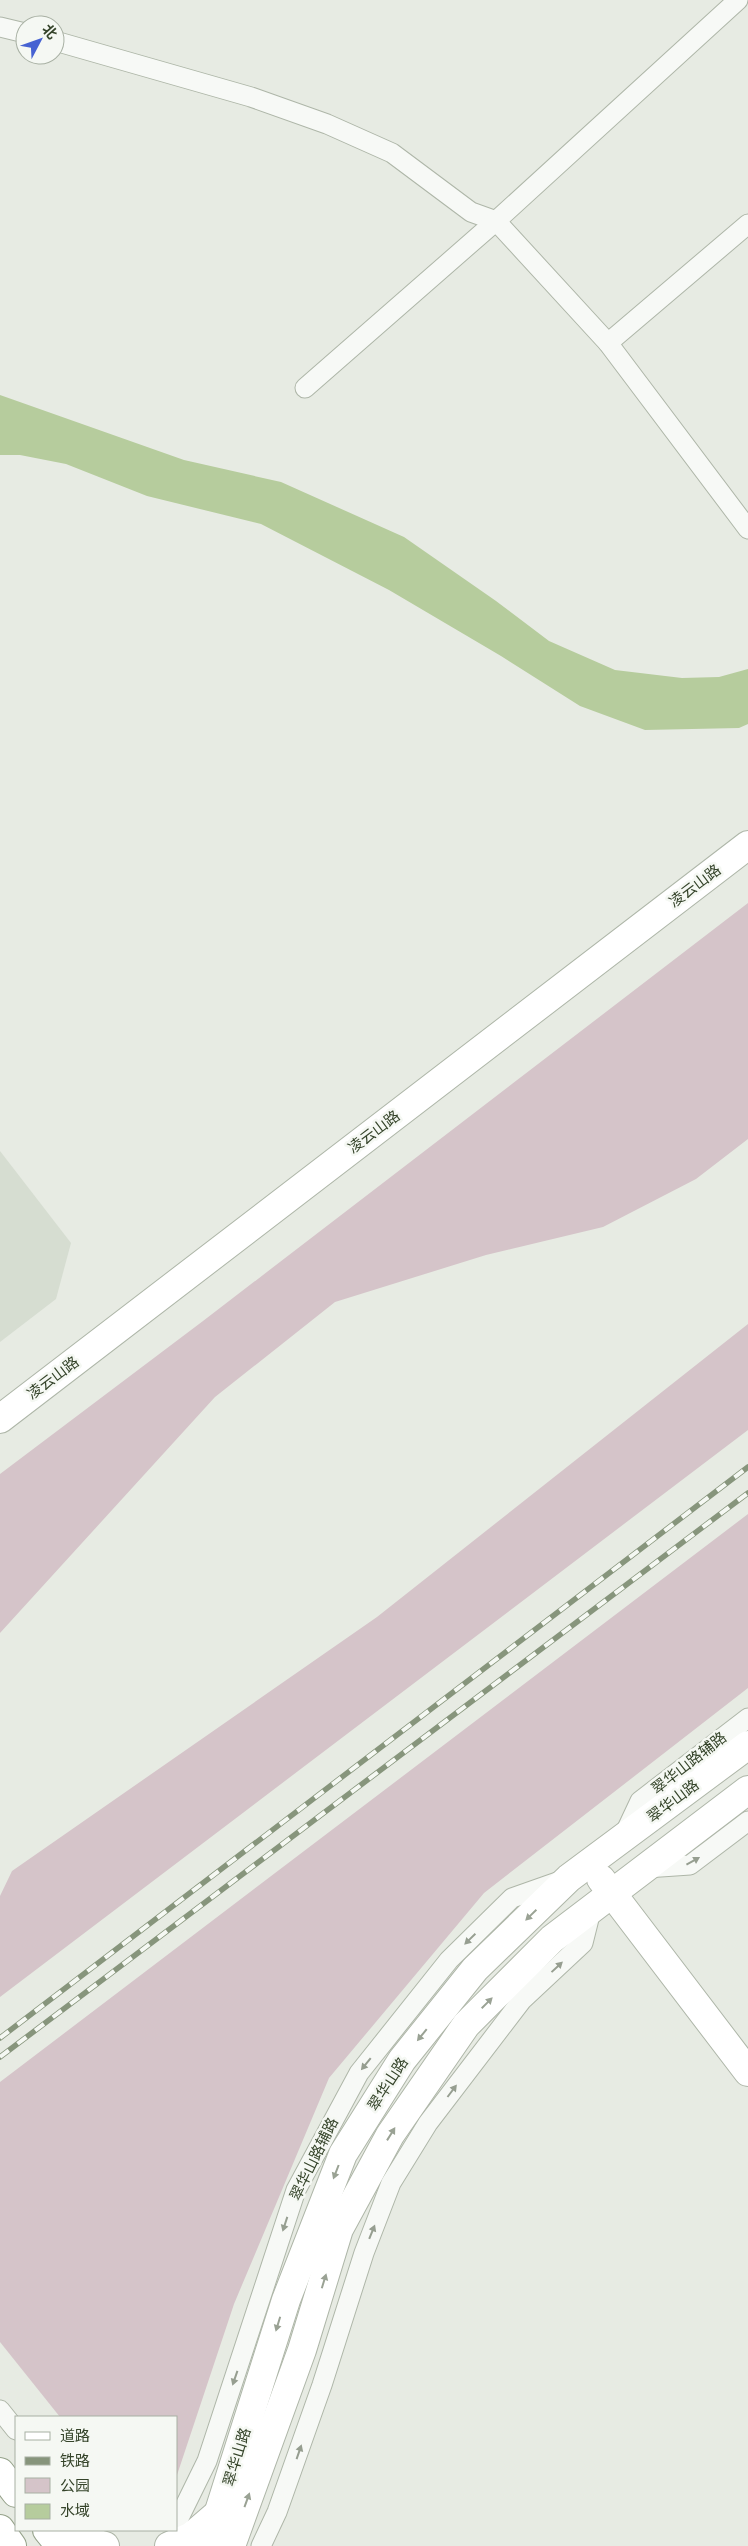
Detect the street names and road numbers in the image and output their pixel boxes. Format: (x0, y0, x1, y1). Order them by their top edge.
street label: 凌云山路 (666, 861, 724, 911)
street label: 凌云山路 (345, 1107, 403, 1157)
street label: 凌云山路 (24, 1353, 82, 1403)
street label: 翠华山路辅路 (648, 1728, 730, 1798)
street label: 翠华山路 (644, 1776, 702, 1826)
street label: 翠华山路 (364, 2054, 412, 2114)
street label: 翠华山路辅路 (286, 2115, 342, 2203)
street label: 翠华山路 (220, 2426, 254, 2488)

